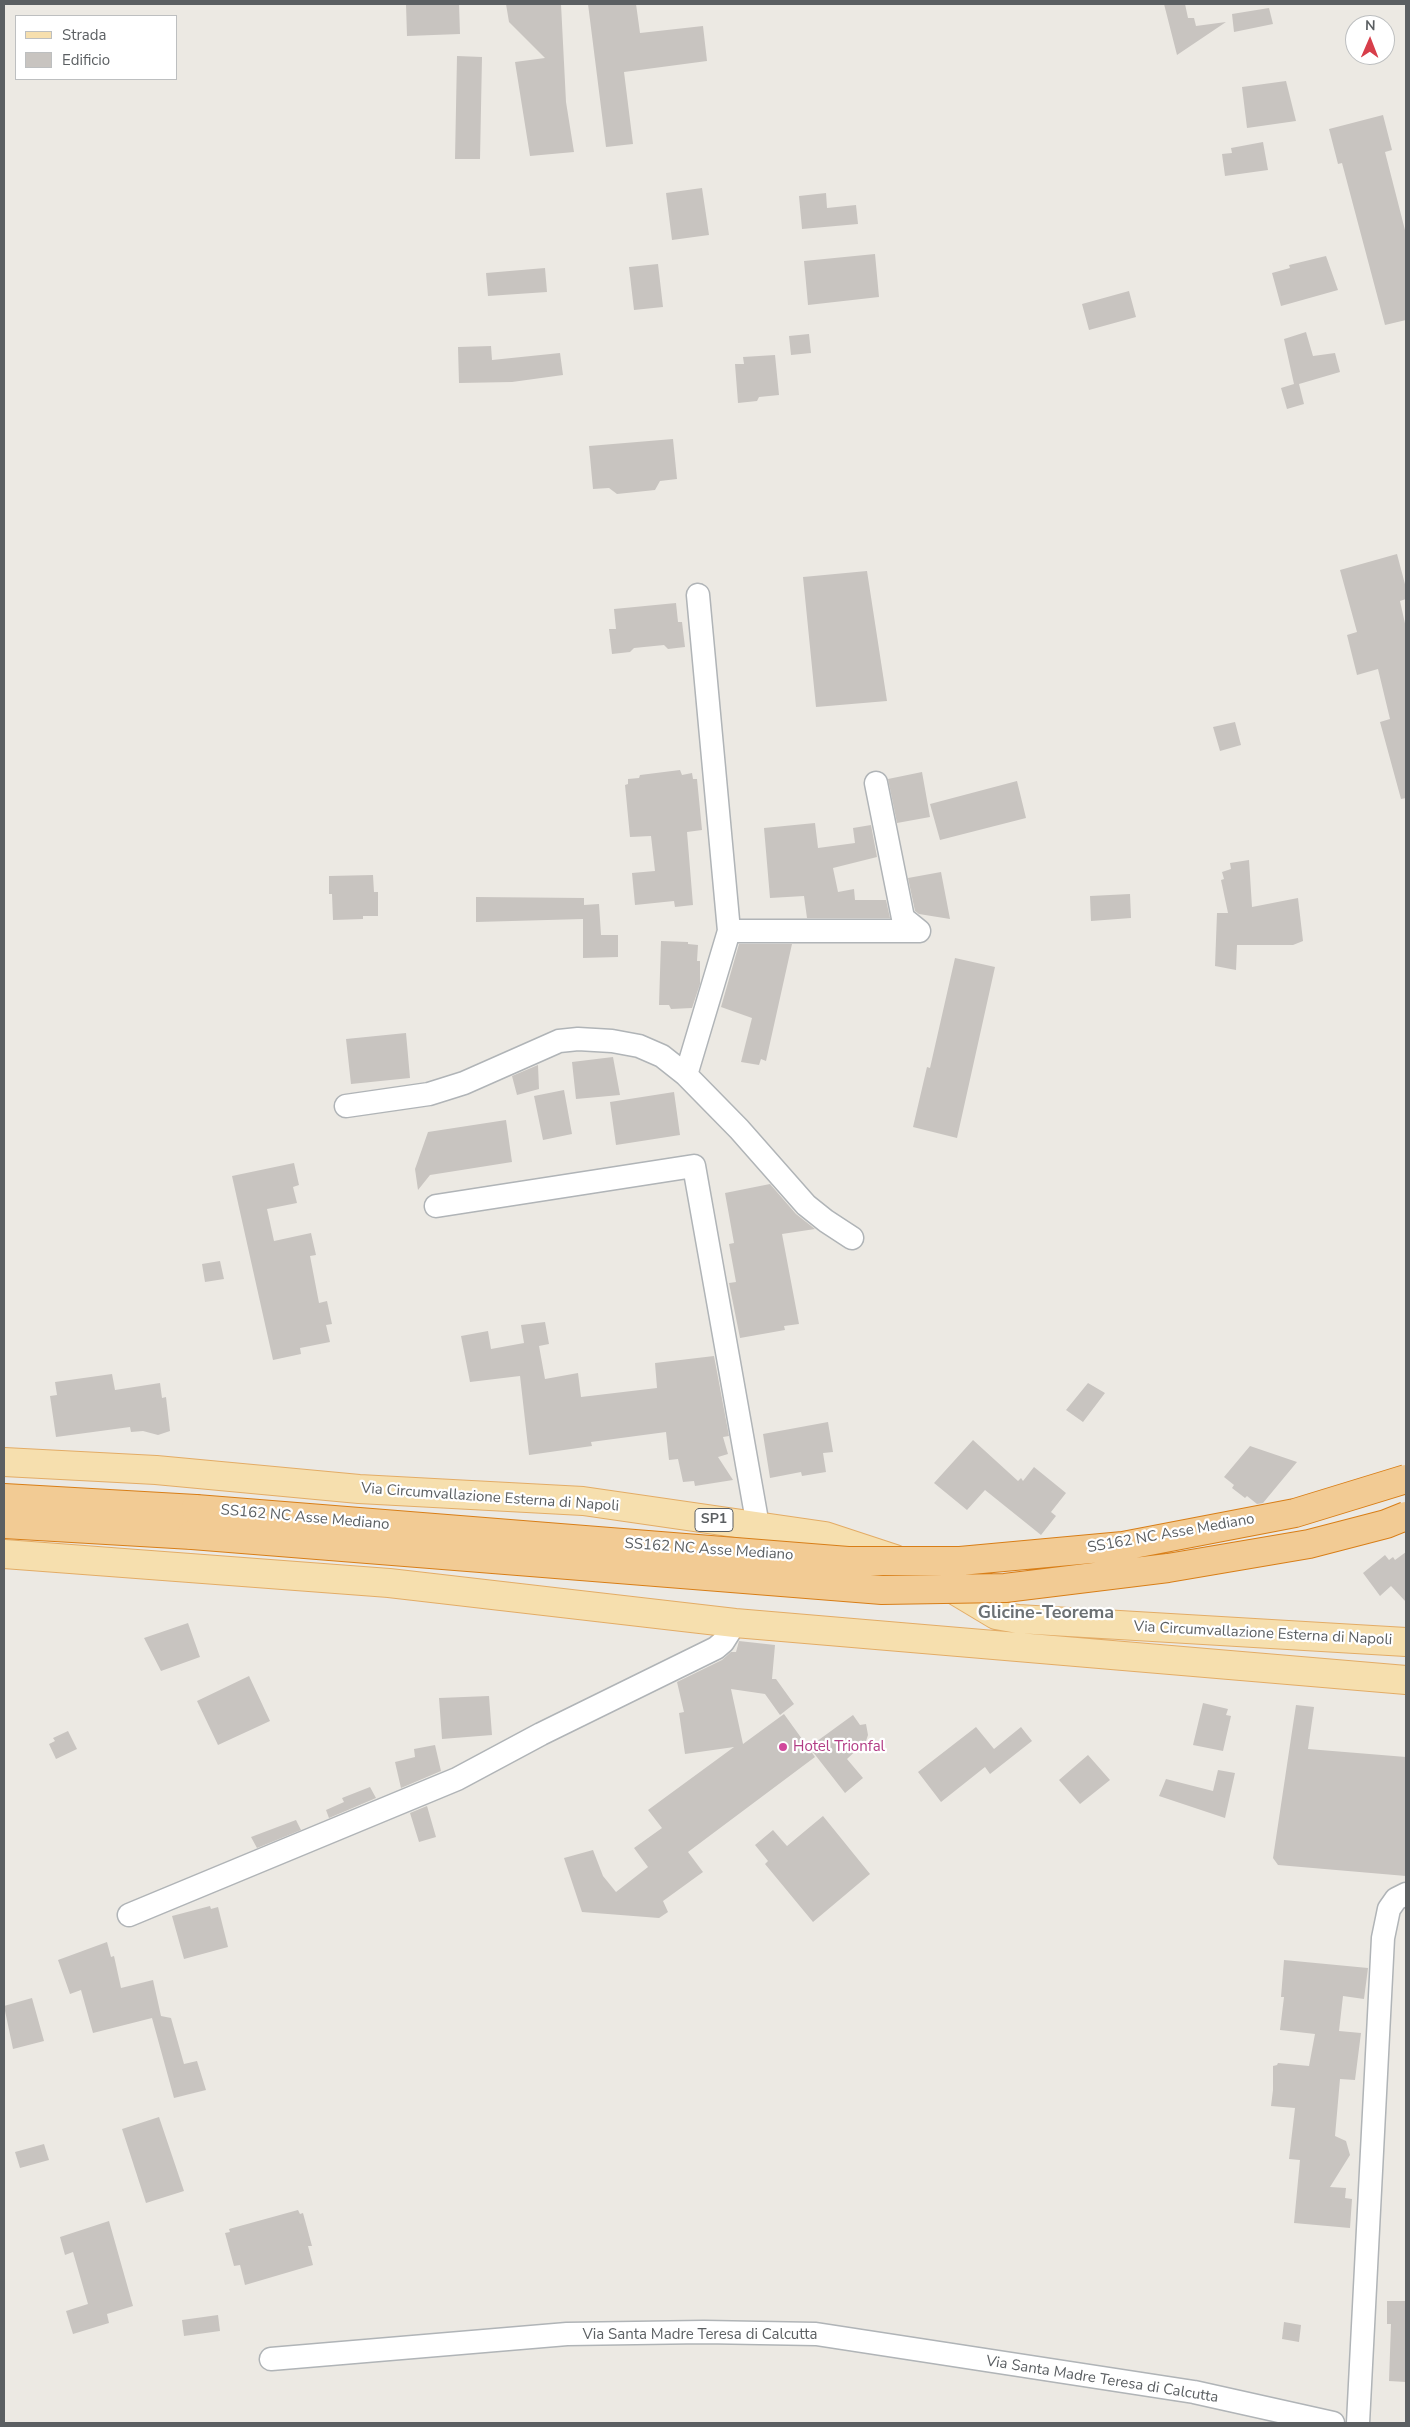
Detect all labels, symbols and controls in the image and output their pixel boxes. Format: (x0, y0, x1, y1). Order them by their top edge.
legend (15, 15, 178, 80)
north arrow (1345, 15, 1395, 65)
text: N (1365, 16, 1376, 35)
text: Strada (62, 25, 106, 45)
text: Edificio (62, 50, 110, 70)
street label: Via Circumvallazione Esterna di Napoli (360, 1480, 620, 1516)
street label: SS162 NC Asse Mediano (220, 1502, 390, 1534)
road number: SP1 (695, 1508, 733, 1532)
street label: SS162 NC Asse Mediano (1086, 1510, 1256, 1558)
street label: SS162 NC Asse Mediano (624, 1535, 794, 1565)
district label: Glicine-Teorema (978, 1603, 1114, 1625)
street label: Via Circumvallazione Esterna di Napoli (1133, 1618, 1393, 1650)
place label: Hotel Trionfal (793, 1738, 885, 1756)
marker: Hotel Trionfal (777, 1741, 789, 1753)
street label: Via Santa Madre Teresa di Calcutta (583, 2326, 817, 2344)
street label: Via Santa Madre Teresa di Calcutta (985, 2353, 1219, 2407)

